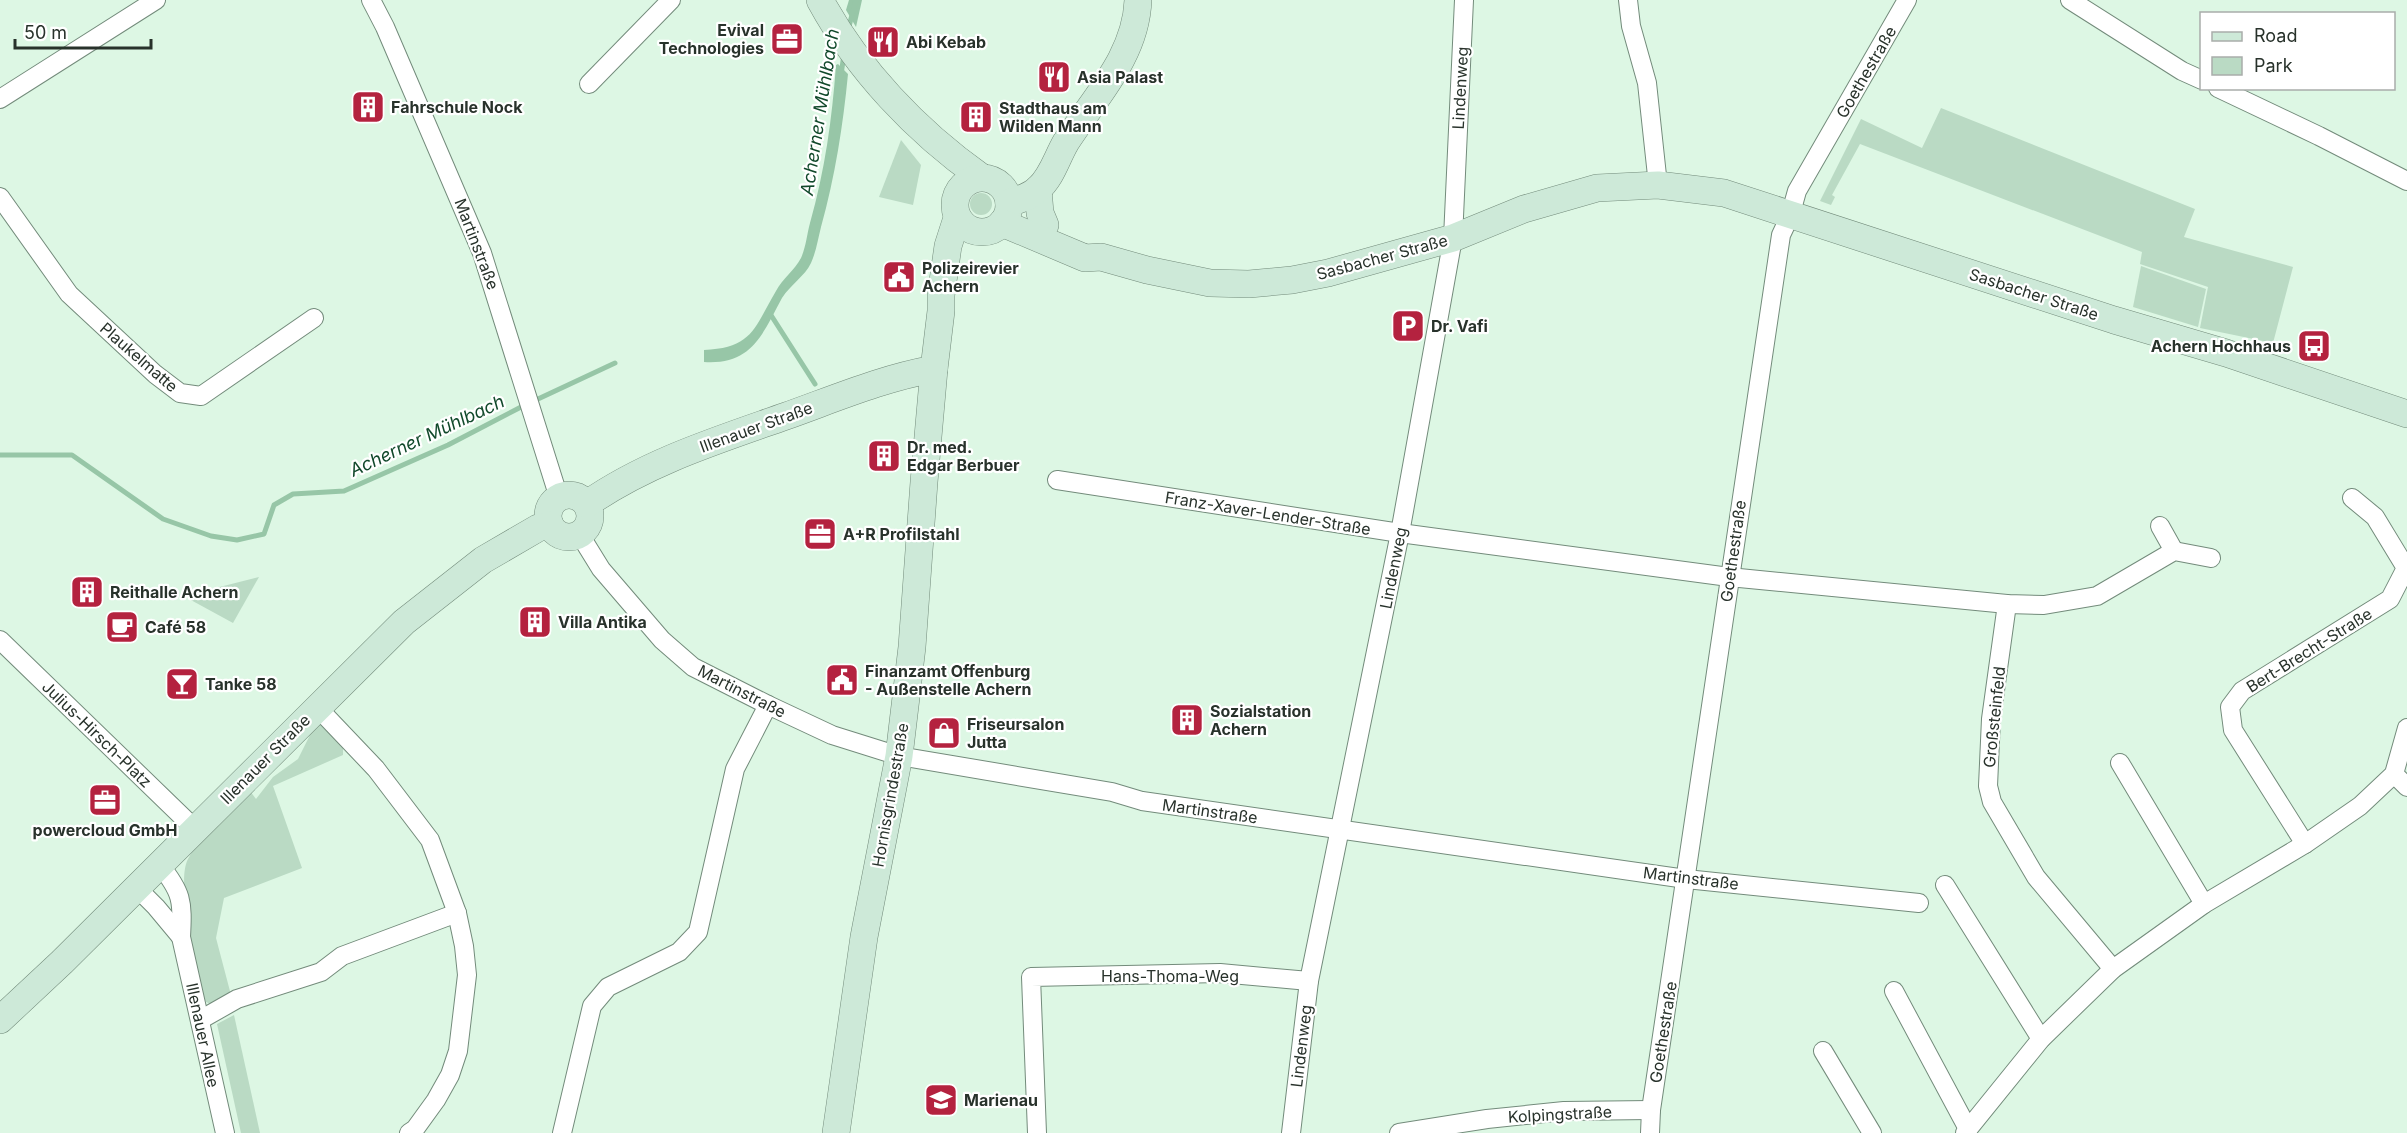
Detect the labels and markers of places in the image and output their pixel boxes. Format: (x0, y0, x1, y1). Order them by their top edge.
place label: Evival Technologies (659, 20, 764, 58)
office icon: Evival Technologies (769, 21, 805, 57)
restaurant icon: Abi Kebab (865, 24, 901, 60)
place label: Abi Kebab (906, 32, 986, 52)
restaurant icon: Asia Palast (1036, 59, 1072, 95)
place label: Asia Palast (1077, 67, 1163, 87)
building icon: Fahrschule Nock (350, 89, 386, 125)
place label: Fahrschule Nock (391, 97, 523, 117)
place label: Stadthaus am Wilden Mann (999, 98, 1107, 136)
building icon: Stadthaus am Wilden Mann (958, 99, 994, 135)
place label: Polizeirevier Achern (922, 258, 1019, 296)
public building icon: Polizeirevier Achern (881, 259, 917, 295)
parking icon: Dr. Vafi (1390, 308, 1426, 344)
place label: Dr. Vafi (1431, 316, 1488, 336)
bus stop icon: Achern Hochhaus (2296, 328, 2332, 364)
place label: Achern Hochhaus (2151, 336, 2291, 356)
place label: Dr. med. Edgar Berbuer (907, 437, 1020, 475)
building icon: Dr. med. Edgar Berbuer (866, 438, 902, 474)
office icon: A+R Profilstahl (802, 516, 838, 552)
place label: A+R Profilstahl (843, 524, 960, 544)
building icon: Reithalle Achern (69, 574, 105, 610)
place label: Reithalle Achern (110, 582, 238, 602)
building icon: Villa Antika (517, 604, 553, 640)
cafe icon: Café 58 (104, 609, 140, 645)
place label: Villa Antika (558, 612, 647, 632)
place label: Café 58 (145, 617, 206, 637)
place label: Finanzamt Offenburg - Außenstelle Achern (865, 661, 1031, 699)
public building icon: Finanzamt Offenburg - Außenstelle Achern (824, 662, 860, 698)
bar icon: Tanke 58 (164, 666, 200, 702)
place label: Tanke 58 (205, 674, 277, 694)
place label: Sozialstation Achern (1210, 701, 1311, 739)
building icon: Sozialstation Achern (1169, 702, 1205, 738)
place label: Friseursalon Jutta (967, 714, 1064, 752)
shop icon: Friseursalon Jutta (926, 715, 962, 751)
office icon: powercloud GmbH (87, 782, 123, 818)
place label: powercloud GmbH (33, 820, 177, 840)
school or university icon: Marienau (923, 1082, 959, 1118)
place label: Marienau (964, 1090, 1038, 1110)

